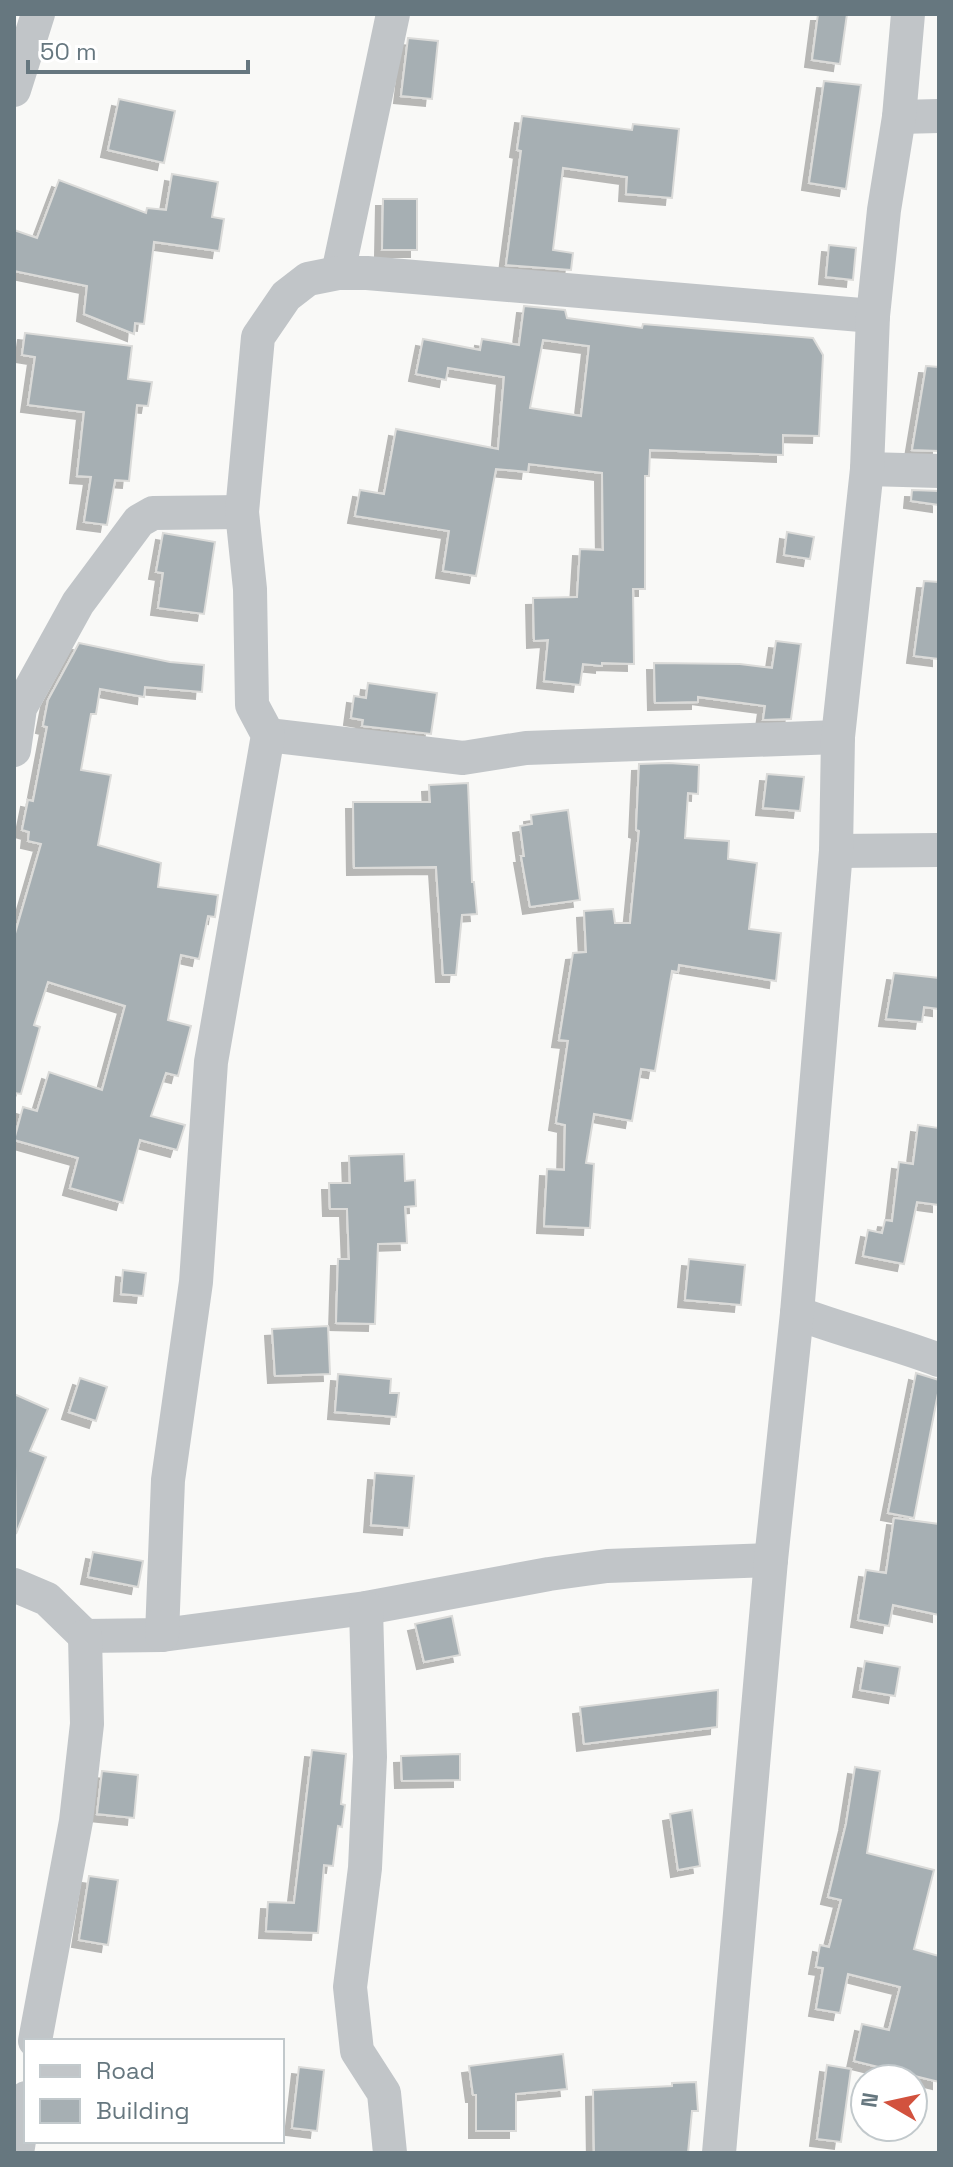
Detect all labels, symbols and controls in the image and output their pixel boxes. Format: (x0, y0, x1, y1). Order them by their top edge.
scale bar (28, 24, 248, 74)
text: 50 m (40, 36, 97, 67)
legend (24, 2039, 284, 2143)
text: Road (96, 2055, 155, 2086)
north arrow (849, 2063, 929, 2143)
text: N (854, 2090, 884, 2109)
text: Building (96, 2095, 190, 2126)

